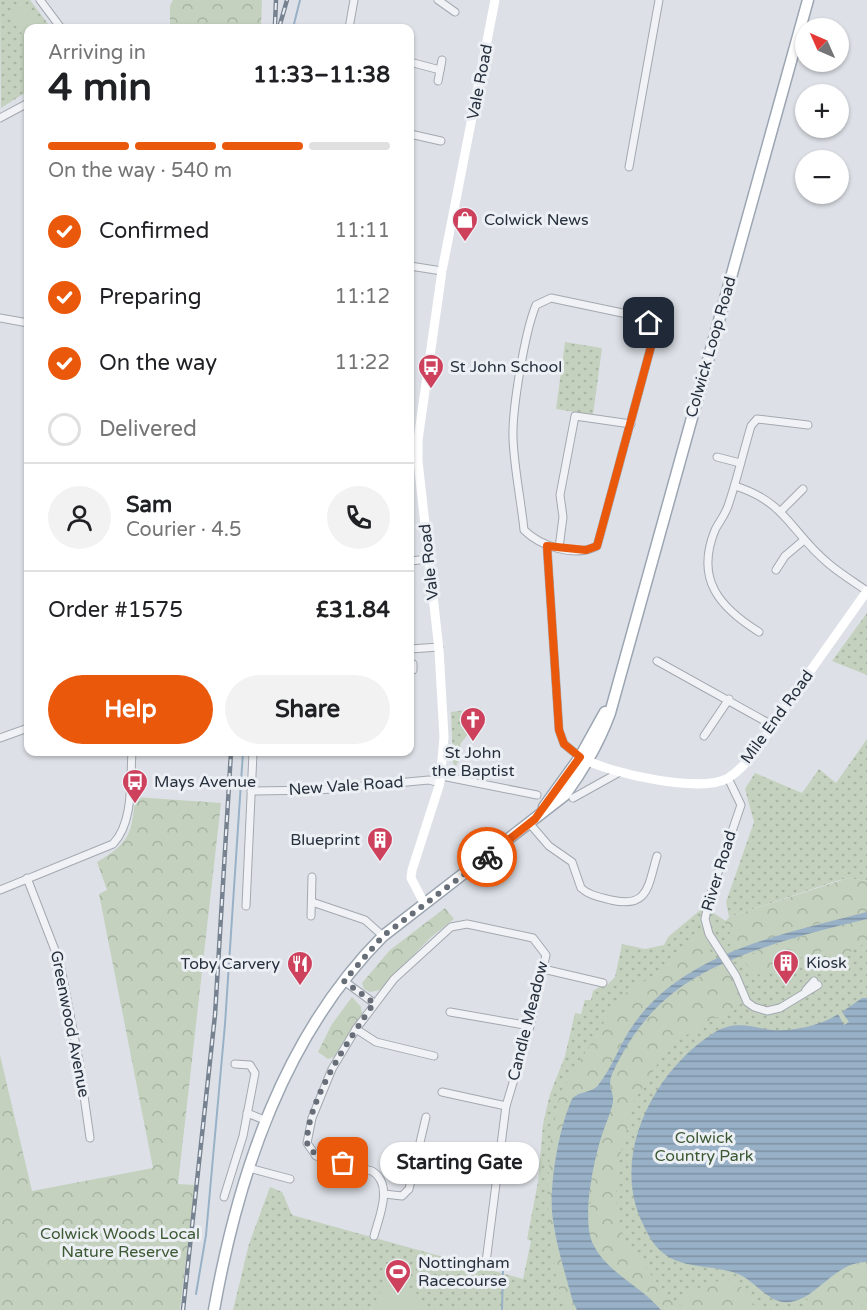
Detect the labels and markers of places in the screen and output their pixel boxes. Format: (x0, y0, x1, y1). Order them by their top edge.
shop icon: Colwick News (450, 205, 480, 243)
place label: Colwick News (484, 210, 589, 230)
pin (623, 297, 674, 348)
bus stop icon: St John School (416, 352, 446, 390)
place label: St John School (450, 357, 562, 377)
church icon: St John the Baptist (458, 705, 488, 743)
place label: St John the Baptist (431, 743, 515, 781)
bus stop icon: Mays Avenue (120, 767, 150, 805)
place label: Mays Avenue (154, 772, 256, 792)
building icon: Blueprint (365, 825, 395, 863)
place label: Blueprint (290, 830, 360, 850)
building icon: Kiosk (771, 948, 801, 986)
restaurant icon: Toby Carvery (285, 949, 315, 987)
place label: Kiosk (806, 953, 847, 973)
place label: Toby Carvery (180, 954, 280, 974)
pin (317, 1137, 368, 1188)
callout: Starting Gate (379, 1142, 538, 1184)
place label: Nottingham Racecourse (418, 1253, 510, 1291)
sports icon: Nottingham Racecourse (383, 1257, 413, 1295)

